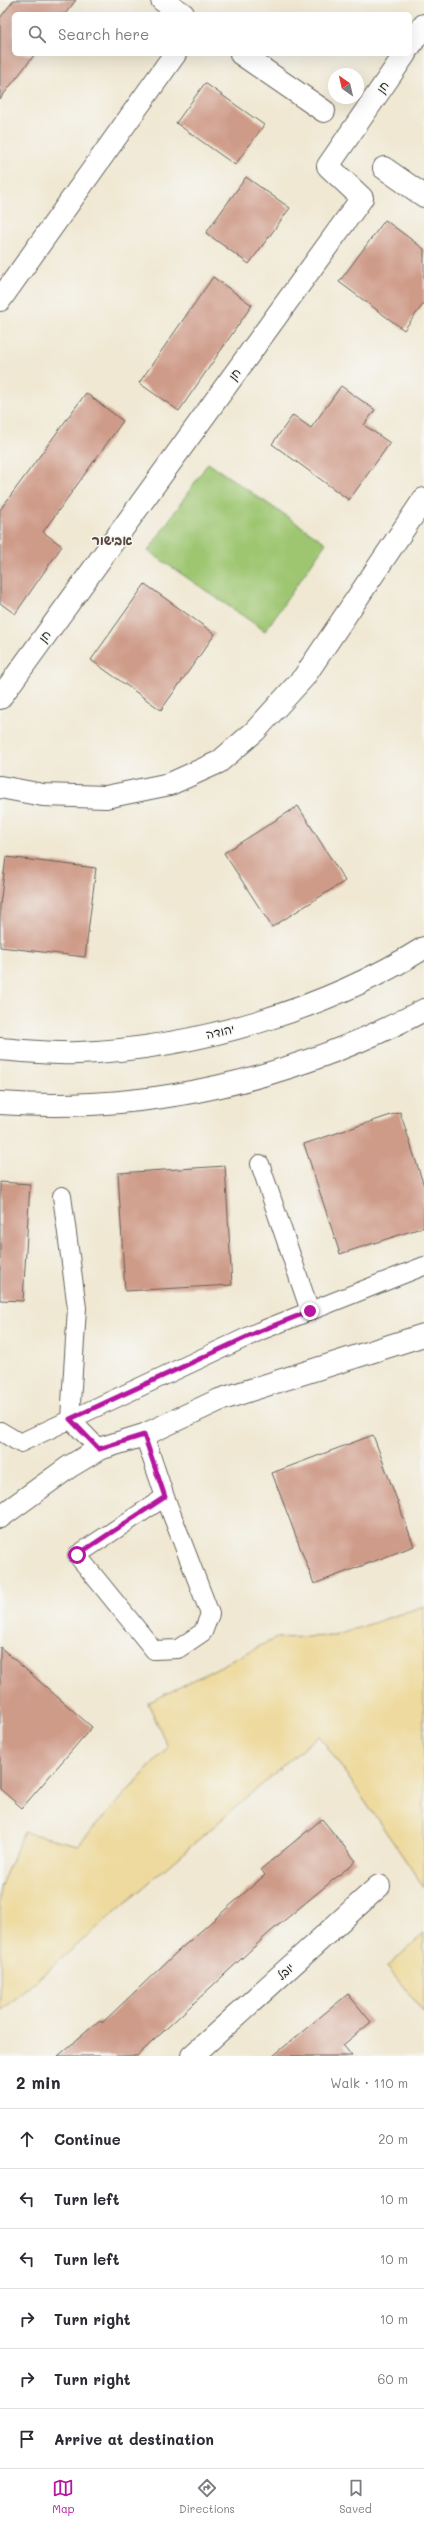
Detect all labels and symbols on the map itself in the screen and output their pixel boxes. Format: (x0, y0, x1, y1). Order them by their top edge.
north arrow (328, 68, 364, 104)
street label: חן (372, 78, 392, 96)
street label: חן (224, 365, 244, 383)
district label: אבישור (92, 531, 132, 548)
street label: חן (34, 627, 54, 645)
street label: יהודה (204, 1020, 236, 1042)
route end (301, 1302, 319, 1320)
route start (68, 1546, 86, 1564)
street label: יובל (273, 1959, 297, 1983)

